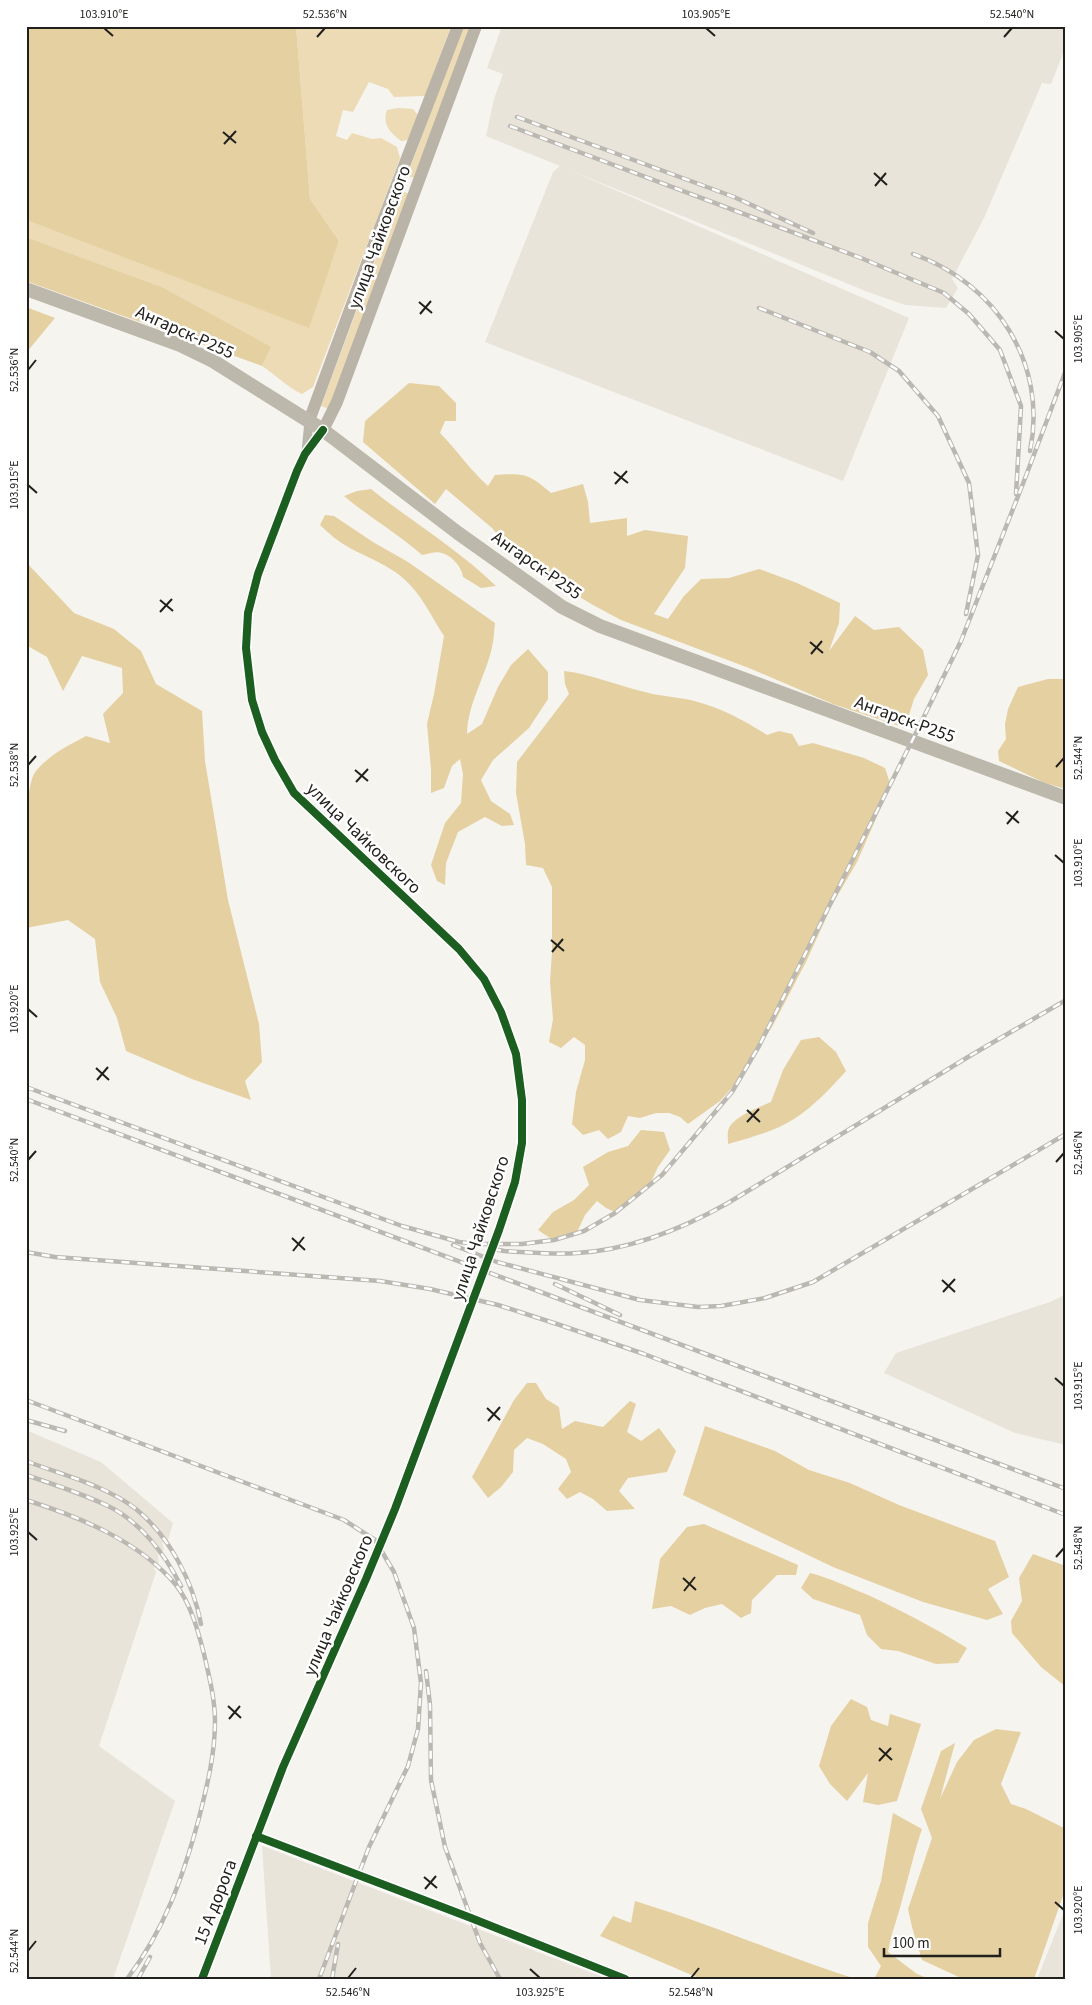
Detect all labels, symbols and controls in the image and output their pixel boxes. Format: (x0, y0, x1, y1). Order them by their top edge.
text: 103.910°E (79, 6, 129, 23)
text: 52.536°N (303, 6, 347, 23)
text: 103.905°E (681, 6, 731, 23)
text: 52.540°N (990, 6, 1034, 23)
street label: улица Чайковского (342, 162, 417, 313)
street label: Ангарск-Р255 (132, 300, 238, 365)
text: 103.905°E (1070, 314, 1087, 364)
text: 52.536°N (6, 348, 23, 392)
text: 103.915°E (6, 460, 23, 510)
street label: Ангарск-Р255 (487, 525, 587, 606)
street label: Ангарск-Р255 (851, 690, 959, 749)
text: 52.544°N (1070, 736, 1087, 780)
text: 52.538°N (6, 743, 23, 787)
street label: улица Чайковского (301, 777, 427, 900)
text: 103.910°E (1070, 838, 1087, 888)
text: 103.920°E (6, 984, 23, 1034)
text: 52.546°N (1070, 1131, 1087, 1175)
text: 52.540°N (6, 1138, 23, 1182)
street label: улица Чайковского (445, 1152, 516, 1304)
text: 103.915°E (1070, 1361, 1087, 1411)
text: 103.925°E (6, 1507, 23, 1557)
text: 52.548°N (1070, 1526, 1087, 1570)
street label: улица Чайковского (297, 1531, 380, 1680)
street label: 15 А дорога (188, 1856, 243, 1949)
text: 103.920°E (1070, 1885, 1087, 1935)
scale bar (884, 1925, 1001, 1957)
text: 52.544°N (6, 1929, 23, 1973)
text: 100 m (892, 1933, 930, 1954)
text: 52.546°N (326, 1984, 370, 2001)
text: 103.925°E (515, 1984, 565, 2001)
text: 52.548°N (669, 1984, 713, 2001)

